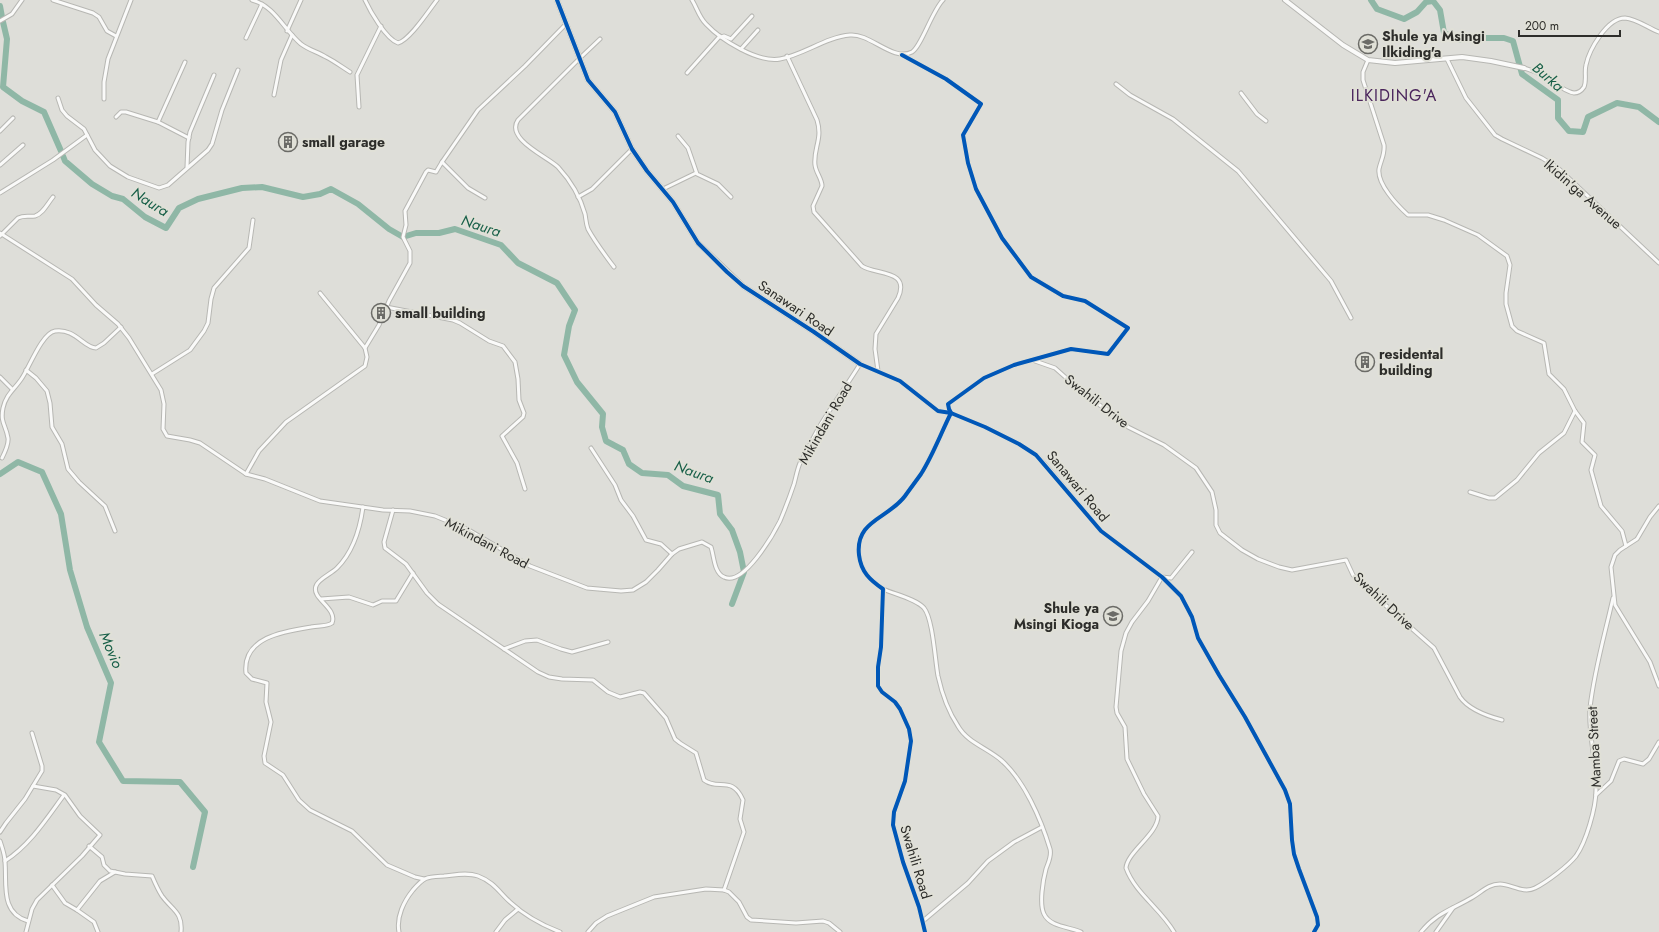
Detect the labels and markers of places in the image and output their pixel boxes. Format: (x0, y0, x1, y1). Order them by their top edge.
place label: Shule ya Msingi Ilkiding'a (1382, 26, 1485, 62)
school or university icon: Shule ya Msingi Ilkiding'a (1357, 33, 1379, 55)
building icon: small garage (277, 131, 299, 153)
place label: small garage (302, 132, 385, 152)
building icon: small building (370, 302, 392, 324)
place label: small building (395, 303, 486, 323)
place label: residental building (1379, 344, 1443, 380)
building icon: residental building (1354, 351, 1376, 373)
place label: Shule ya Msingi Kioga (1014, 598, 1099, 634)
school or university icon: Shule ya Msingi Kioga (1102, 605, 1124, 627)

